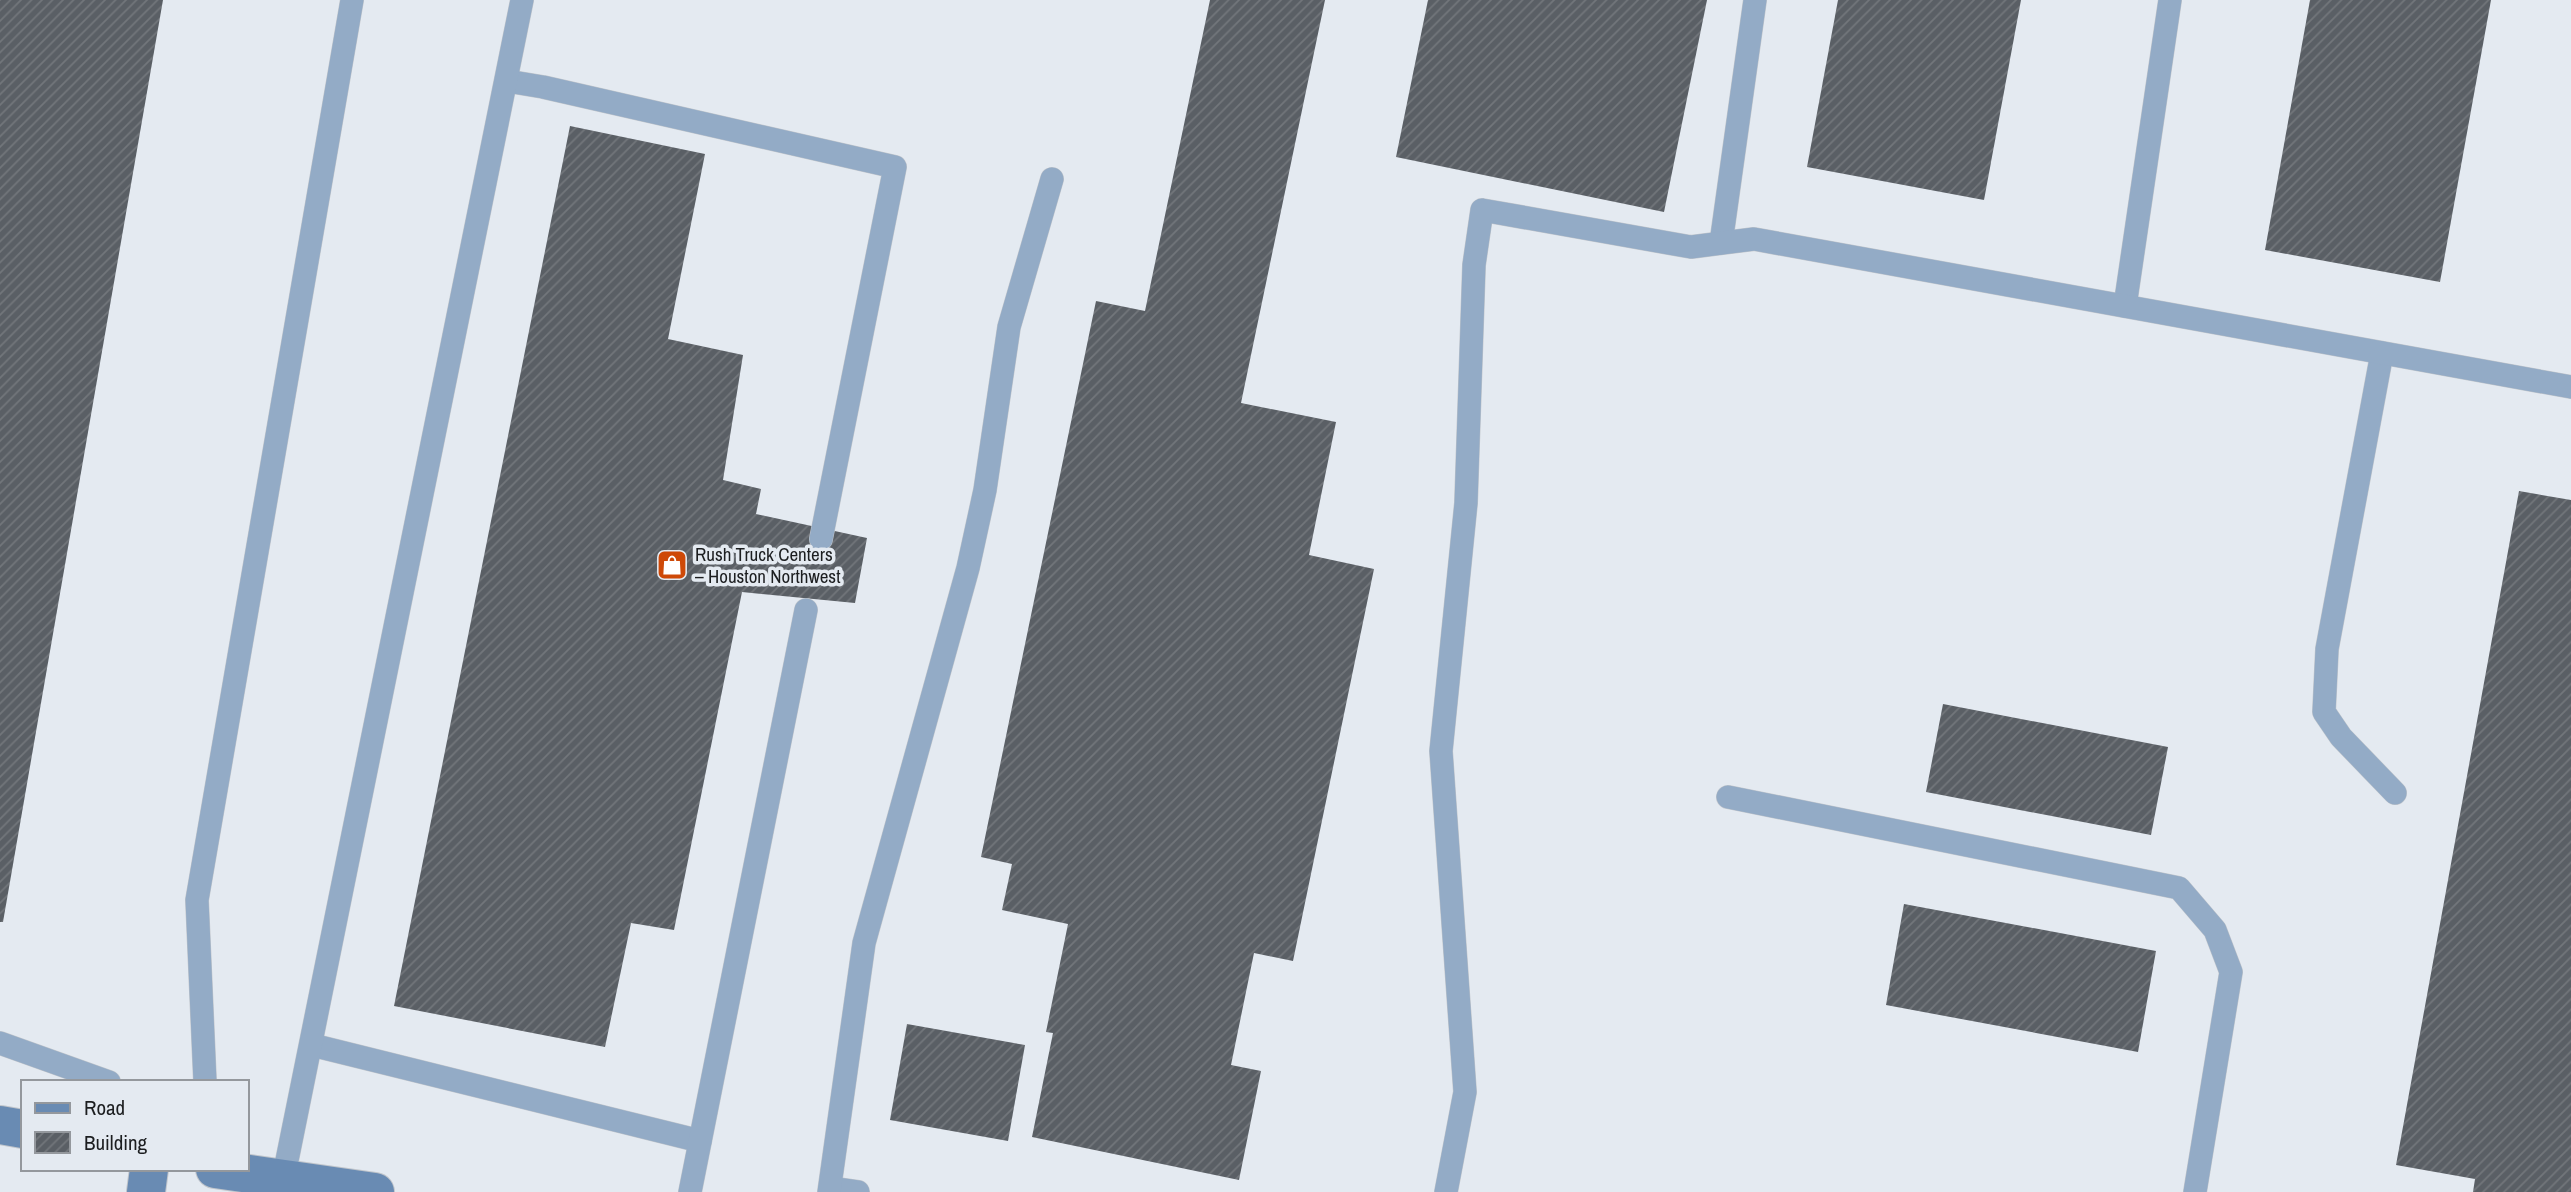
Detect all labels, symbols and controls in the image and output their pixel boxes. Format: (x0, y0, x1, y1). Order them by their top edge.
place label: Rush Truck Centers – Houston Northwest (695, 541, 841, 589)
shop icon: Rush Truck Centers – Houston Northwest (655, 548, 689, 582)
legend (21, 1080, 248, 1171)
text: Road (84, 1093, 125, 1122)
text: Building (84, 1128, 148, 1157)

